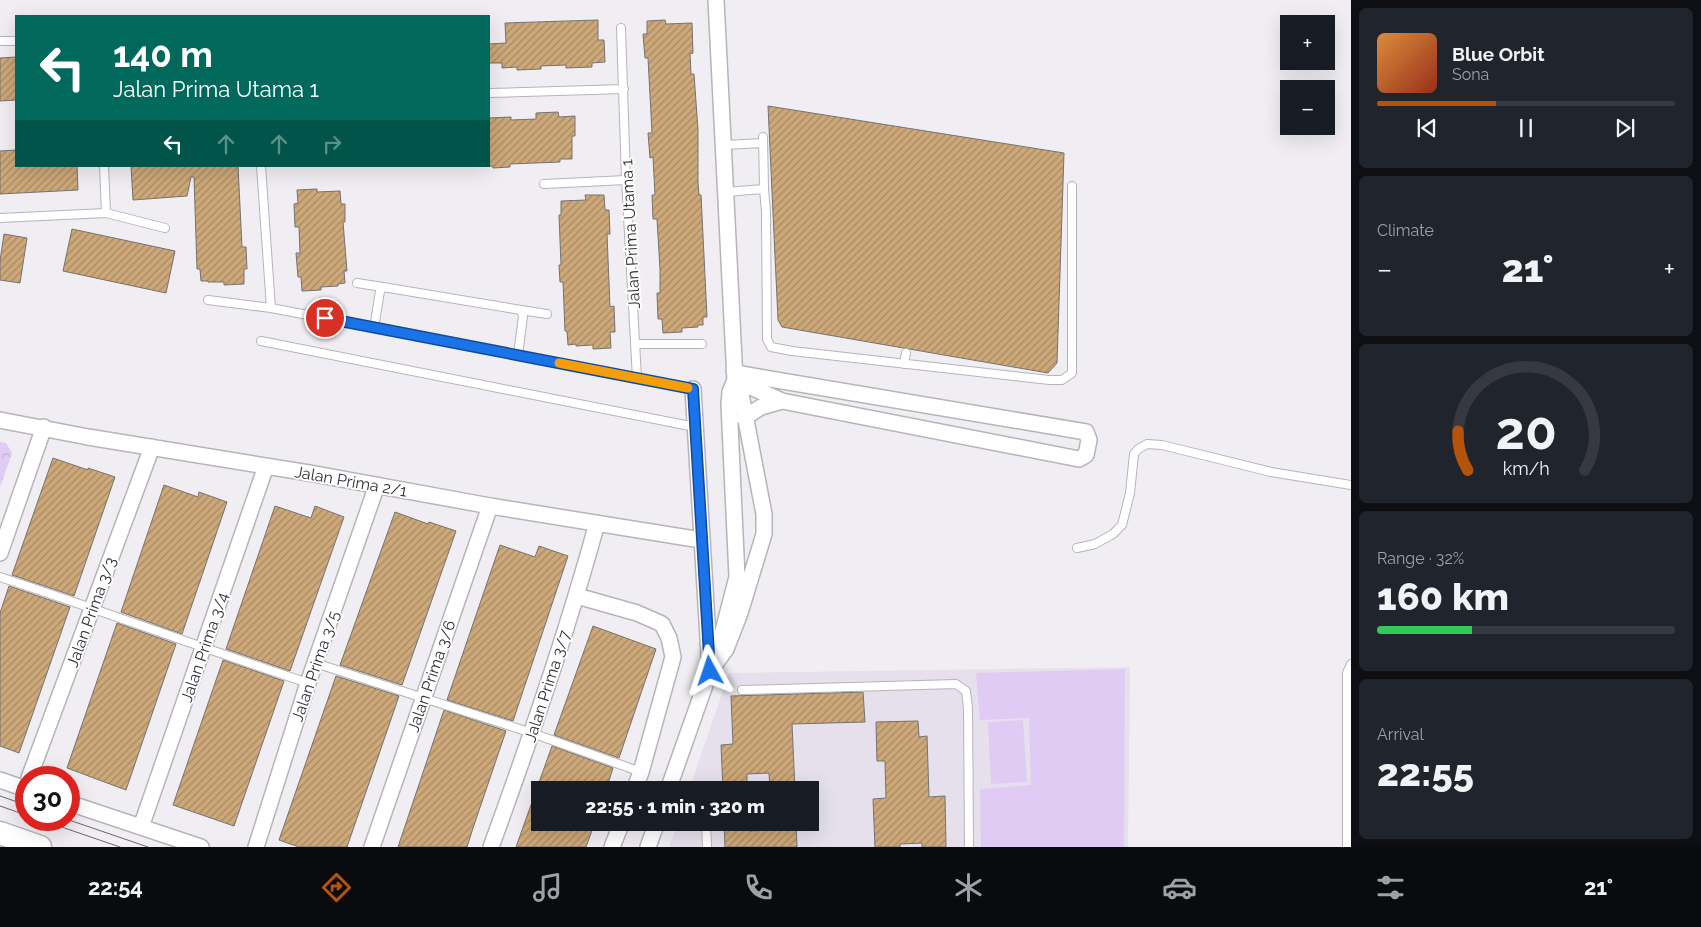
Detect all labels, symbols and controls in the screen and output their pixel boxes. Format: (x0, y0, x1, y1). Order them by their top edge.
map controls (1280, 15, 1335, 135)
button: + (1280, 15, 1335, 70)
text: 140 m (113, 34, 213, 75)
icon: left (30, 35, 95, 100)
text: Blue Orbit (1452, 43, 1544, 65)
text: Sona (1452, 65, 1489, 84)
text: Jalan Prima Utama 1 (113, 76, 319, 102)
button: − (1280, 80, 1335, 135)
icon: previous (1413, 114, 1441, 142)
icon: pause (1512, 114, 1540, 142)
icon: next (1611, 114, 1639, 142)
icon: left (159, 130, 187, 158)
icon: ahead (212, 130, 240, 158)
icon: ahead (265, 130, 293, 158)
icon: right (318, 130, 346, 158)
street label: Jalan Prima Utama 1 (617, 159, 644, 309)
text: Climate (1377, 221, 1434, 240)
text: 21° (1502, 246, 1554, 291)
text: − (1377, 253, 1392, 286)
text: + (1663, 253, 1675, 286)
pin (304, 297, 346, 339)
icon: arrive (311, 304, 339, 332)
text: 20 (1495, 400, 1557, 461)
text: km/h (1502, 458, 1550, 479)
street label: Jalan Prima 2/1 (293, 462, 409, 501)
text: Range · 32% (1377, 549, 1464, 568)
street label: Jalan Prima 3/3 (63, 555, 120, 670)
text: 160 km (1377, 574, 1509, 619)
street label: Jalan Prima 3/4 (177, 590, 232, 705)
street label: Jalan Prima 3/5 (288, 608, 343, 724)
street label: Jalan Prima 3/6 (403, 618, 459, 735)
street label: Jalan Prima 3/7 (521, 628, 575, 744)
position arrow (683, 644, 735, 696)
text: Arrival (1377, 725, 1424, 744)
text: 22:55 (1377, 750, 1474, 795)
speed limit sign: 30 (15, 766, 80, 831)
text: 22:55 · 1 min · 320 m (585, 795, 765, 817)
icon: directions (319, 870, 354, 905)
icon: music (530, 870, 565, 905)
icon: phone (741, 870, 776, 905)
icon: climate (951, 870, 986, 905)
icon: car (1162, 870, 1197, 905)
icon: filters (1373, 870, 1408, 905)
text: 22:54 (88, 874, 143, 900)
text: 21° (1584, 874, 1613, 900)

